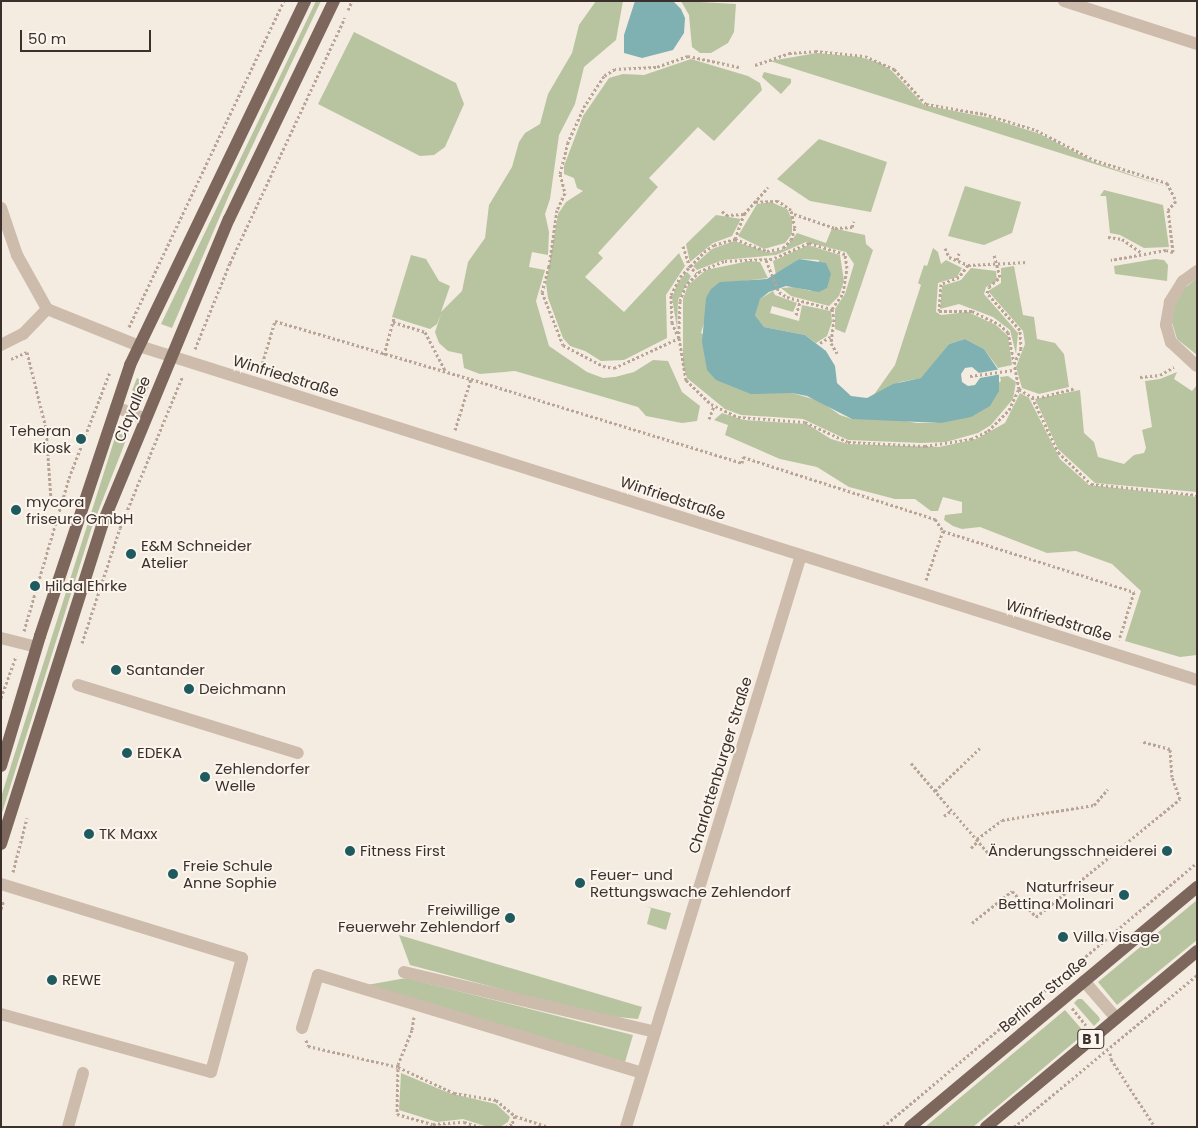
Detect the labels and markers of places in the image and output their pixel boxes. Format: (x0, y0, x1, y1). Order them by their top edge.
place label: Teheran Kiosk (9, 421, 71, 456)
marker: Teheran Kiosk (75, 433, 87, 445)
place label: mycora friseure GmbH (26, 492, 133, 527)
marker: mycora friseure GmbH (10, 504, 22, 516)
place label: E&M Schneider Atelier (141, 536, 252, 571)
marker: E&M Schneider Atelier (125, 548, 137, 560)
place label: Hilda Ehrke (45, 577, 127, 595)
marker: Hilda Ehrke (29, 580, 41, 592)
place label: Santander (126, 661, 205, 679)
marker: Santander (110, 664, 122, 676)
place label: Deichmann (199, 680, 286, 698)
marker: Deichmann (183, 683, 195, 695)
place label: EDEKA (137, 744, 182, 762)
marker: EDEKA (121, 747, 133, 759)
place label: Zehlendorfer Welle (215, 759, 310, 794)
marker: Zehlendorfer Welle (199, 771, 211, 783)
place label: TK Maxx (99, 825, 158, 843)
marker: TK Maxx (83, 828, 95, 840)
place label: Fitness First (360, 842, 445, 860)
place label: Änderungsschneiderei (988, 842, 1157, 860)
marker: Fitness First (344, 845, 356, 857)
marker: Änderungsschneiderei (1161, 845, 1173, 857)
place label: Freie Schule Anne Sophie (183, 856, 277, 891)
place label: Feuer- und Rettungswache Zehlendorf (590, 865, 791, 900)
marker: Freie Schule Anne Sophie (167, 868, 179, 880)
marker: Feuer- und Rettungswache Zehlendorf (574, 877, 586, 889)
place label: Naturfriseur Bettina Molinari (998, 877, 1114, 912)
marker: Naturfriseur Bettina Molinari (1118, 889, 1130, 901)
place label: Freiwillige Feuerwehr Zehlendorf (338, 900, 500, 935)
marker: Freiwillige Feuerwehr Zehlendorf (504, 912, 516, 924)
place label: Villa Visage (1073, 928, 1160, 946)
marker: Villa Visage (1057, 931, 1069, 943)
place label: REWE (62, 971, 101, 989)
marker: REWE (46, 974, 58, 986)

